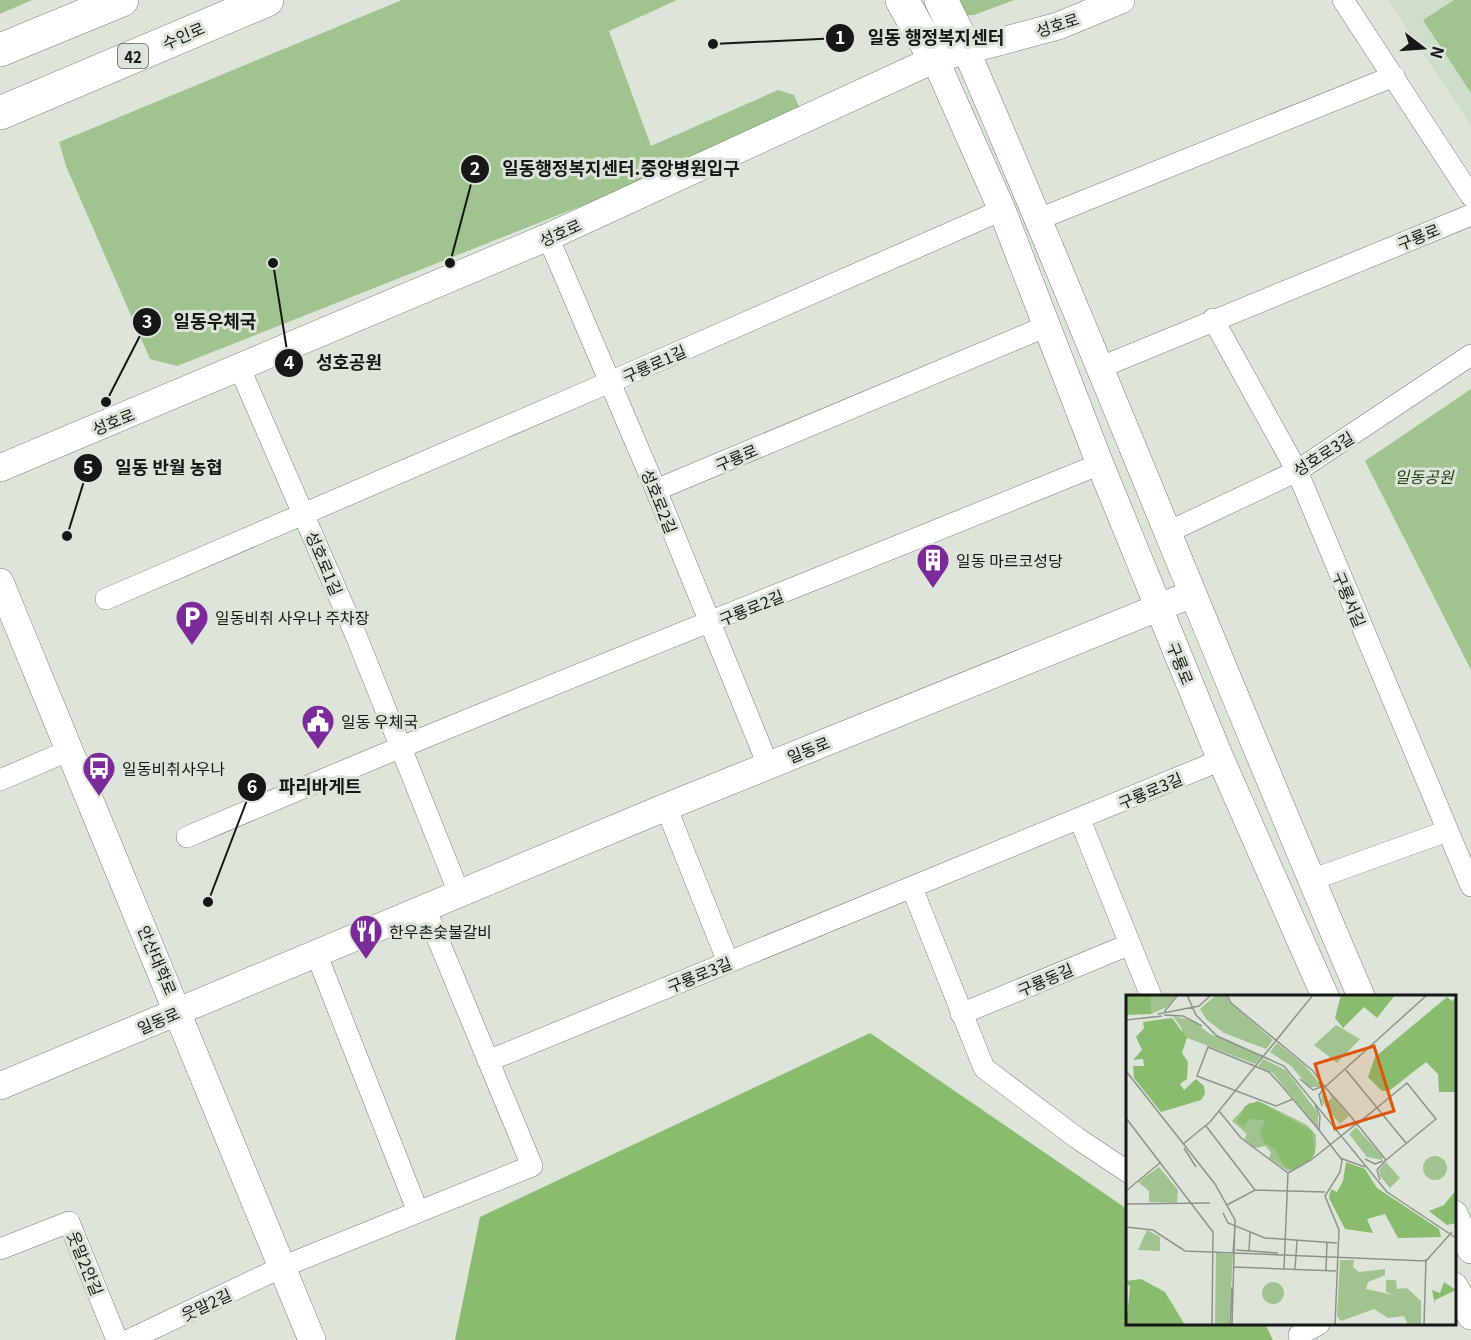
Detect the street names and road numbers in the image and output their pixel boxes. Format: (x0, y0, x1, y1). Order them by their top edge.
street label: 성호로 (1032, 6, 1082, 42)
street label: 수인로 (158, 15, 208, 55)
road number: 42 (118, 44, 148, 68)
street label: 성호로 (535, 212, 585, 252)
street label: 구룡로 (1393, 216, 1443, 255)
street label: 구룡로1길 (618, 338, 690, 388)
street label: 성호로 (88, 401, 138, 440)
street label: 성호로3길 (1288, 425, 1358, 481)
street label: 구룡로 (711, 437, 761, 477)
street label: 성호로2길 (636, 465, 684, 537)
street label: 성호로1길 (301, 527, 349, 599)
street label: 구룡서길 (1327, 567, 1373, 631)
street label: 구룡로2길 (715, 583, 787, 631)
street label: 구룡로 (1162, 638, 1201, 688)
street label: 일동로 (783, 729, 833, 768)
street label: 구룡로3길 (1114, 766, 1186, 814)
street label: 안산대학로 (133, 921, 184, 999)
street label: 구룡로3길 (663, 950, 735, 998)
street label: 구룡동길 (1013, 956, 1077, 1002)
street label: 일동로 (133, 1000, 183, 1040)
street label: 웃말2안길 (62, 1227, 110, 1299)
street label: 웃말2길 (177, 1282, 235, 1326)

